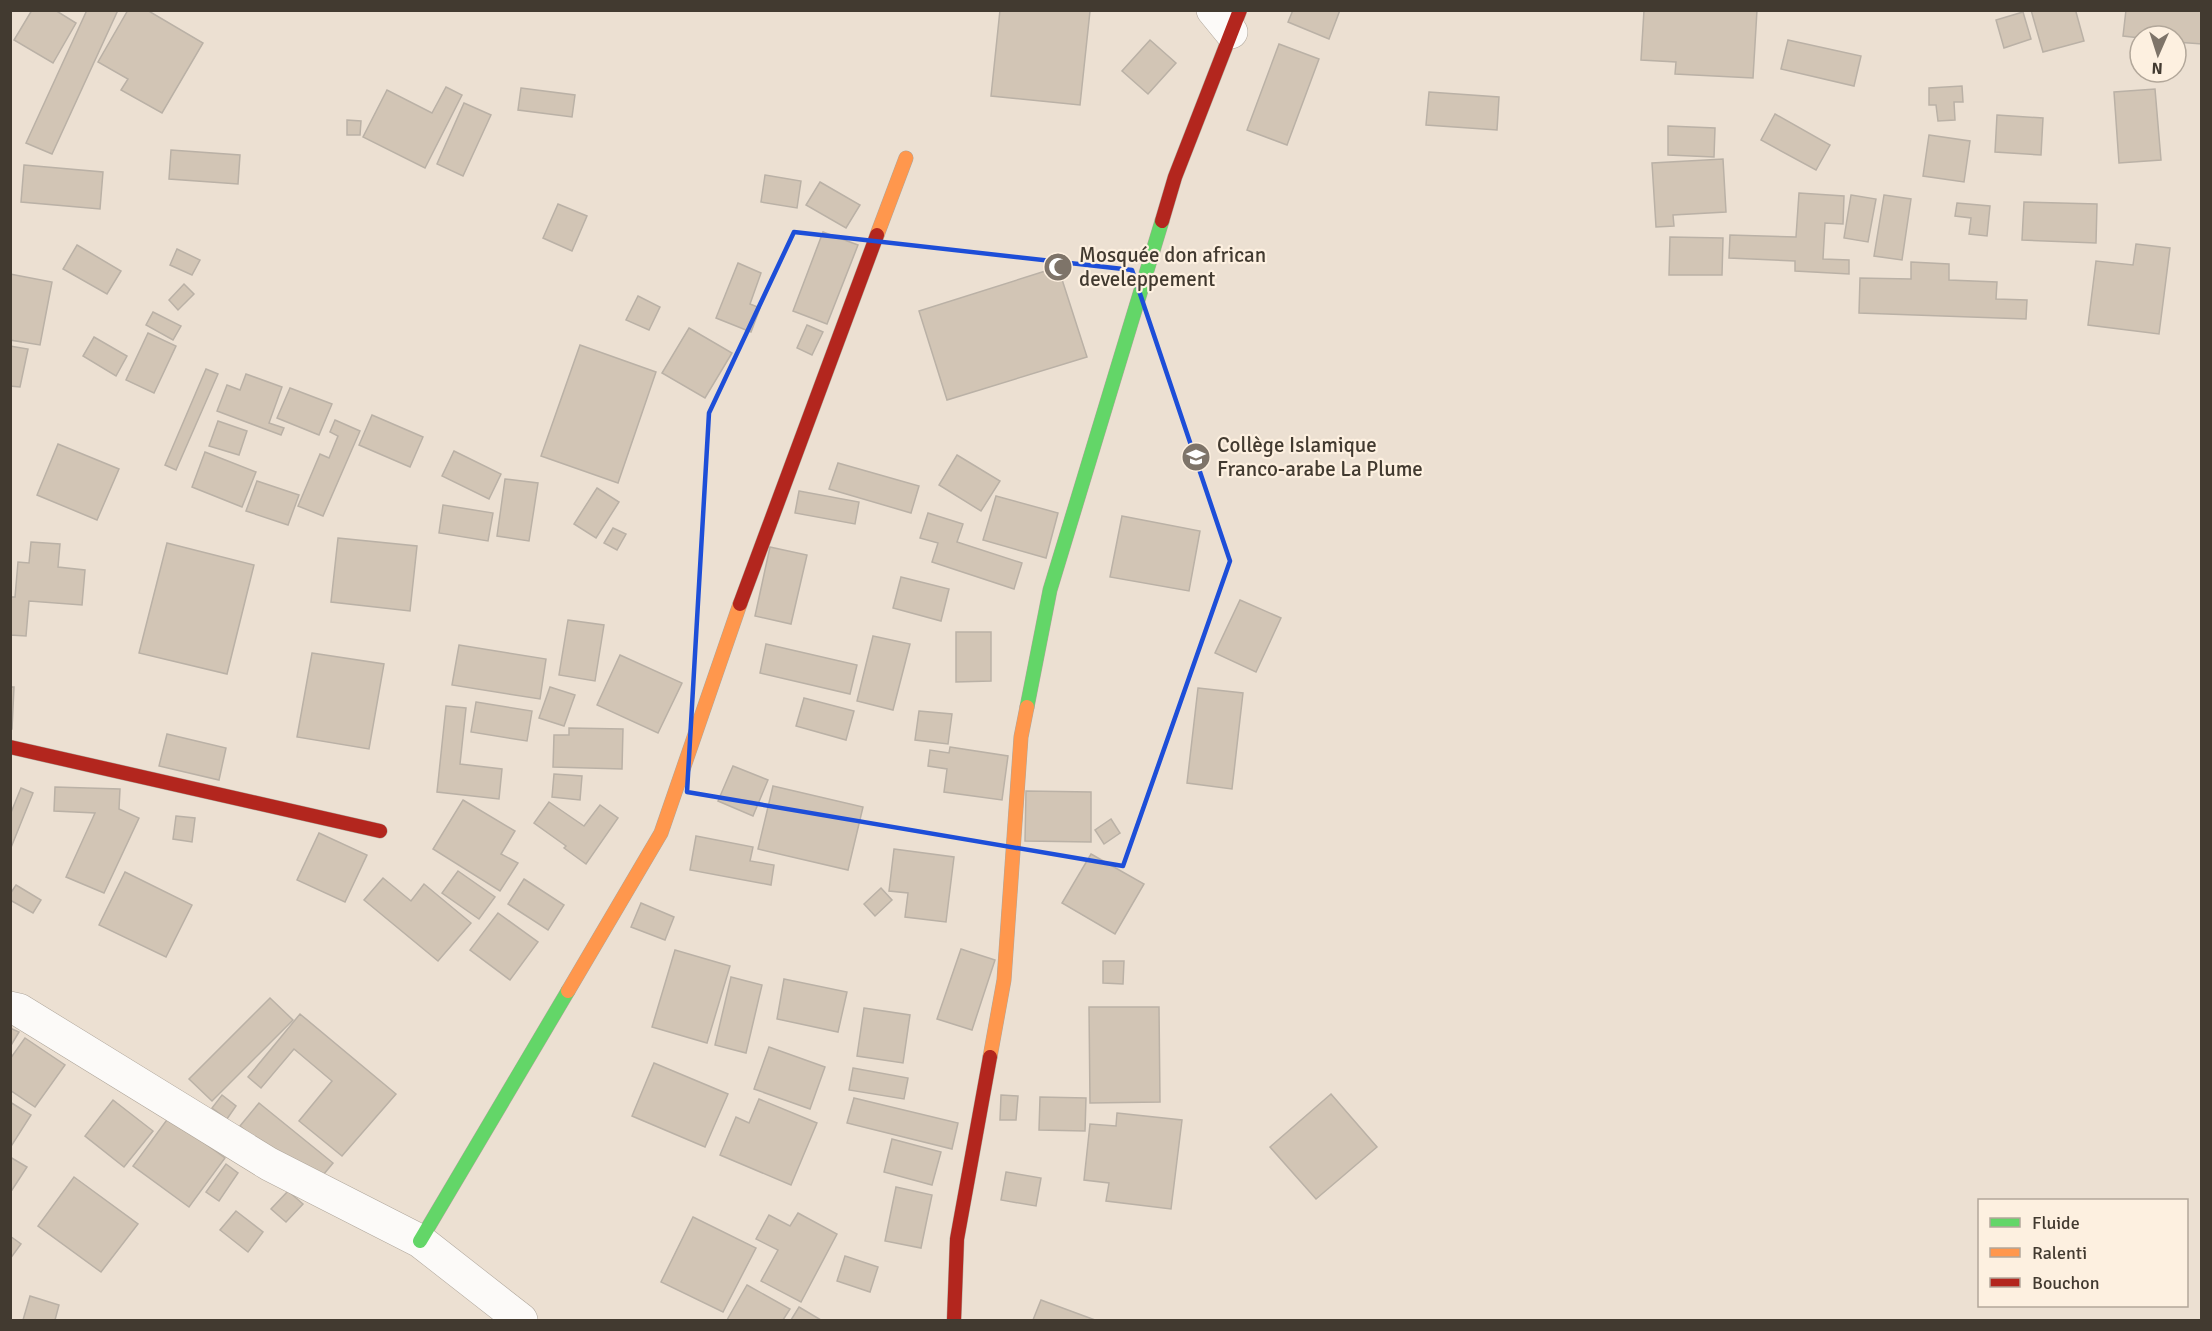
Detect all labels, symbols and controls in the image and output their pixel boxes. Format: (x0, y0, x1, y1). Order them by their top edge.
north arrow (2128, 24, 2188, 84)
text: N (2151, 58, 2163, 78)
place label: Mosquée don african develeppement (1079, 242, 1266, 292)
mosque icon: Mosquée don african develeppement (1042, 251, 1074, 283)
place label: Collège Islamique Franco-arabe La Plume (1217, 432, 1423, 482)
school or university icon: Collège Islamique Franco-arabe La Plume (1180, 441, 1212, 473)
legend (1978, 1199, 2188, 1307)
text: Fluide (2032, 1212, 2080, 1234)
text: Ralenti (2032, 1242, 2087, 1264)
text: Bouchon (2032, 1272, 2100, 1294)

